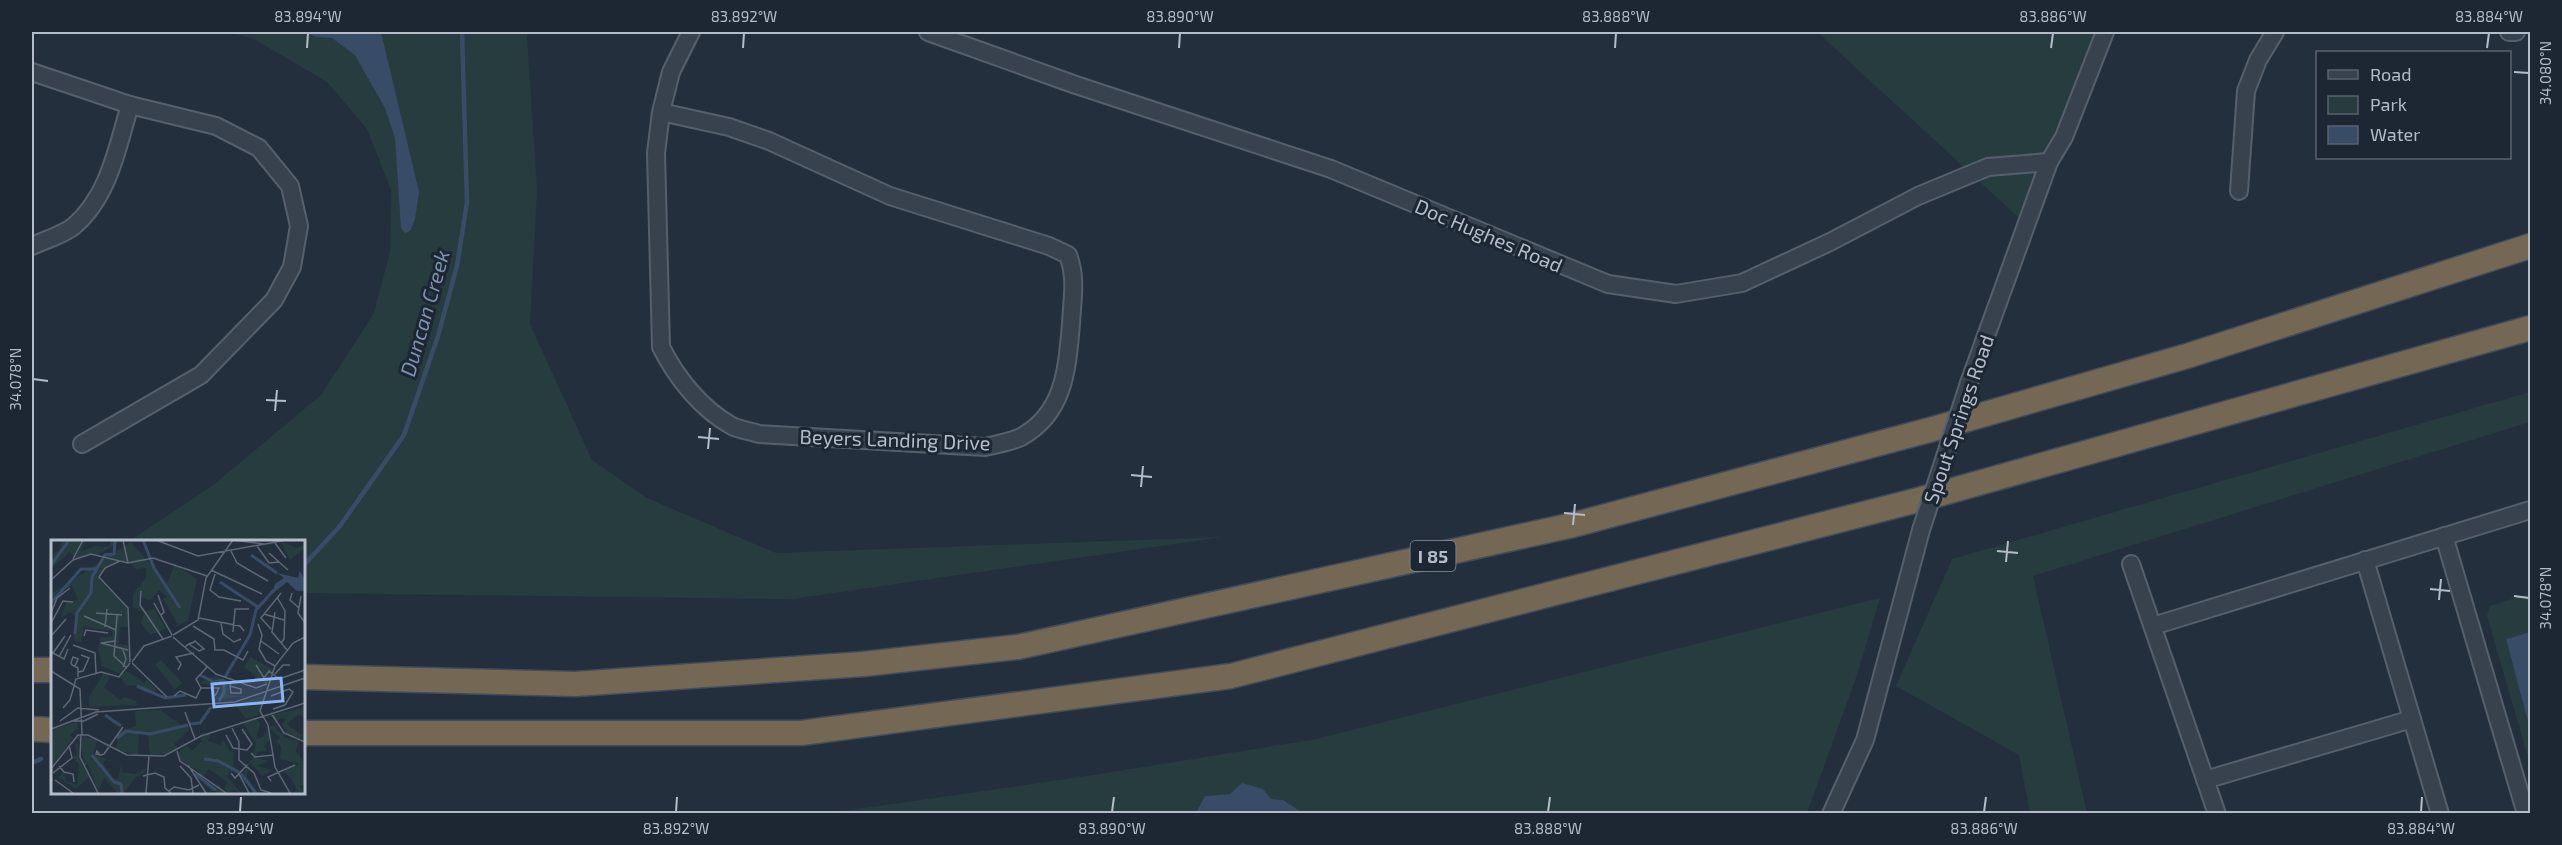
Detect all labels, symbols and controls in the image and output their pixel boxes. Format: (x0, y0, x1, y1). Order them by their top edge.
text: 83.894°W (274, 7, 342, 25)
text: 83.892°W (711, 7, 777, 25)
text: 83.890°W (1146, 7, 1214, 25)
text: 83.888°W (1582, 7, 1650, 25)
text: 83.886°W (2019, 7, 2087, 25)
text: 83.884°W (2455, 7, 2523, 25)
text: 34.080°N (2536, 41, 2554, 105)
legend (2316, 51, 2511, 159)
text: Road (2370, 63, 2411, 85)
text: Park (2370, 93, 2407, 115)
text: Water (2370, 123, 2420, 145)
street label: Doc Hughes Road (1412, 193, 1566, 277)
water label: Duncan Creek (394, 247, 454, 379)
street label: Spout Springs Road (1918, 331, 1998, 507)
text: 34.078°N (6, 348, 24, 410)
street label: Beyers Landing Drive (799, 424, 991, 454)
inset map (51, 540, 304, 794)
road number: I 85 (1410, 541, 1456, 571)
text: 34.078°N (2536, 567, 2554, 629)
text: 83.894°W (206, 819, 274, 837)
text: 83.892°W (643, 819, 709, 837)
text: 83.890°W (1078, 819, 1146, 837)
text: 83.888°W (1514, 819, 1582, 837)
text: 83.886°W (1950, 819, 2018, 837)
text: 83.884°W (2387, 819, 2455, 837)

